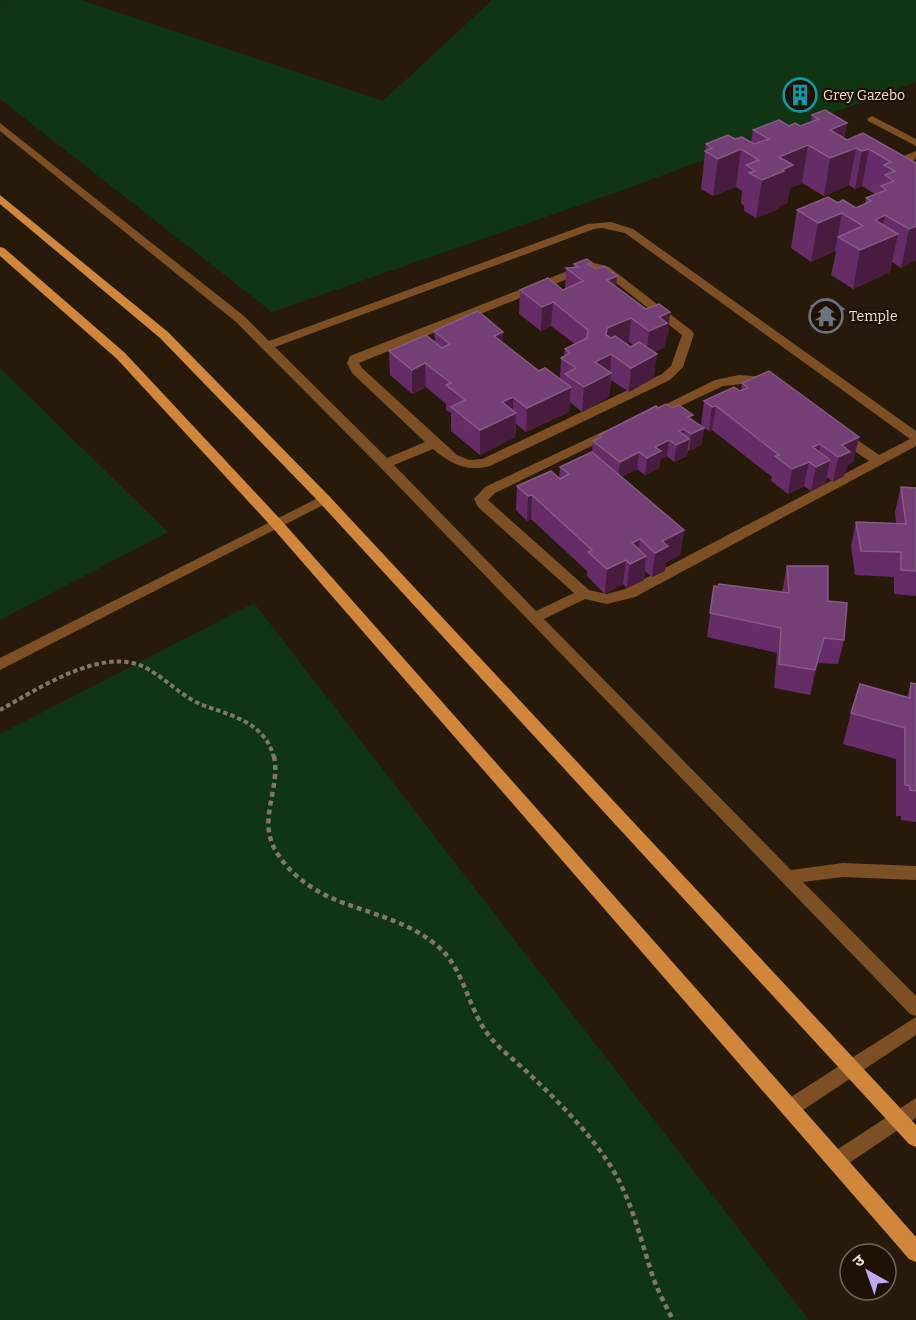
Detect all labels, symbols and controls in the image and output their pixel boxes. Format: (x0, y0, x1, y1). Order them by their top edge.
building icon: Grey Gazebo (782, 77, 818, 113)
place label: Grey Gazebo (823, 87, 905, 104)
temple icon: Temple (808, 298, 844, 334)
place label: Temple (849, 308, 898, 325)
north arrow (838, 1242, 898, 1302)
text: उ (849, 1250, 869, 1271)

